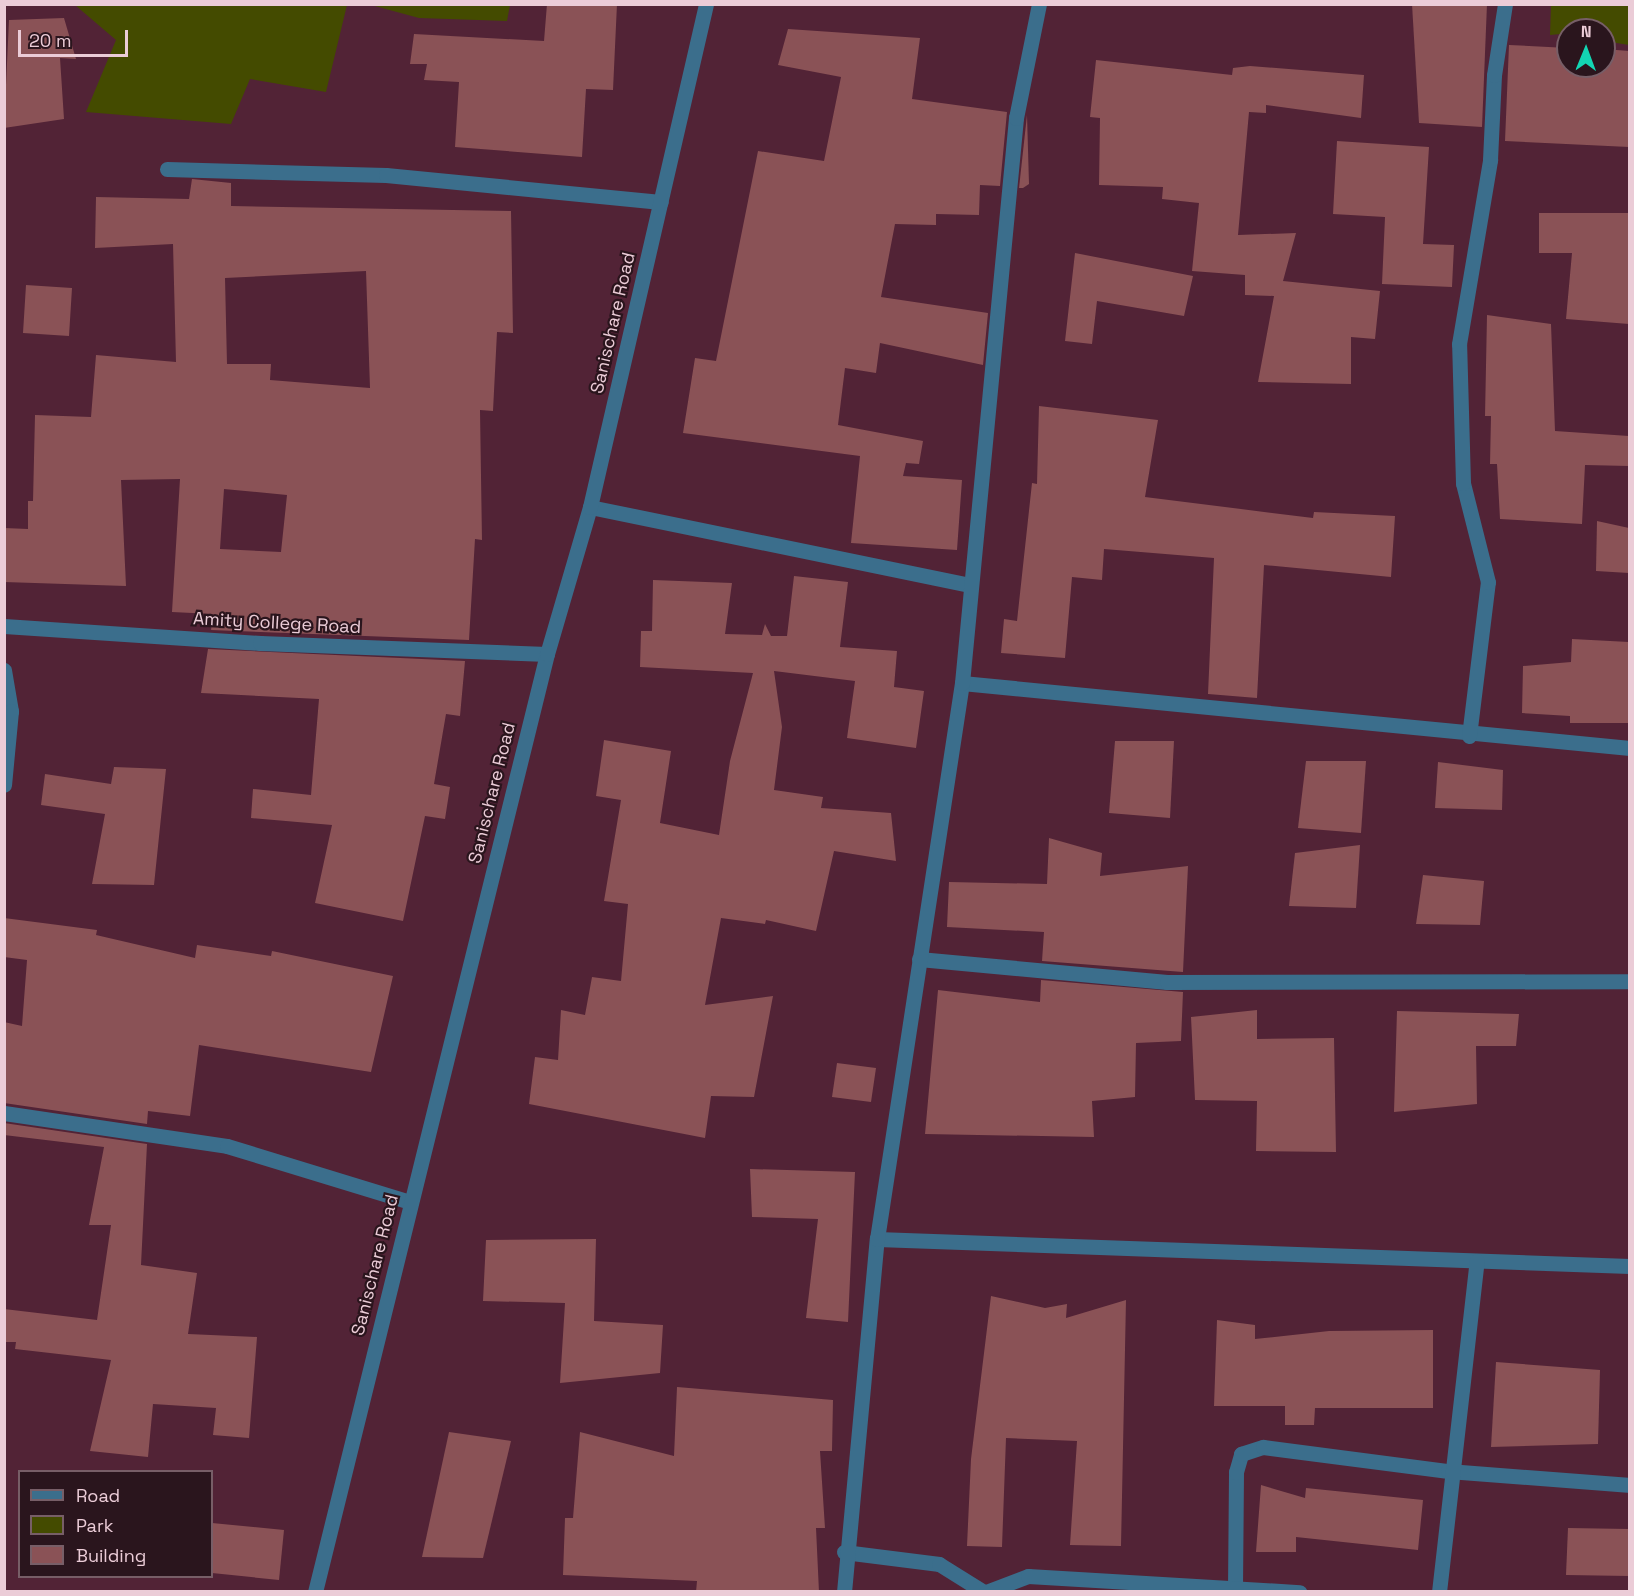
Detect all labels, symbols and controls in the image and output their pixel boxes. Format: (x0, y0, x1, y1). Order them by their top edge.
scale bar (21, 18, 130, 56)
north arrow (1556, 18, 1616, 78)
text: N (1581, 21, 1592, 42)
text: 20 m (29, 29, 72, 52)
street label: Sanischare Road (586, 250, 640, 396)
street label: Amity College Road (192, 608, 362, 638)
street label: Sanischare Road (464, 720, 520, 866)
street label: Sanischare Road (347, 1192, 403, 1338)
legend (18, 1470, 213, 1578)
text: Road (76, 1484, 120, 1507)
text: Park (76, 1514, 113, 1537)
text: Building (76, 1544, 146, 1567)

